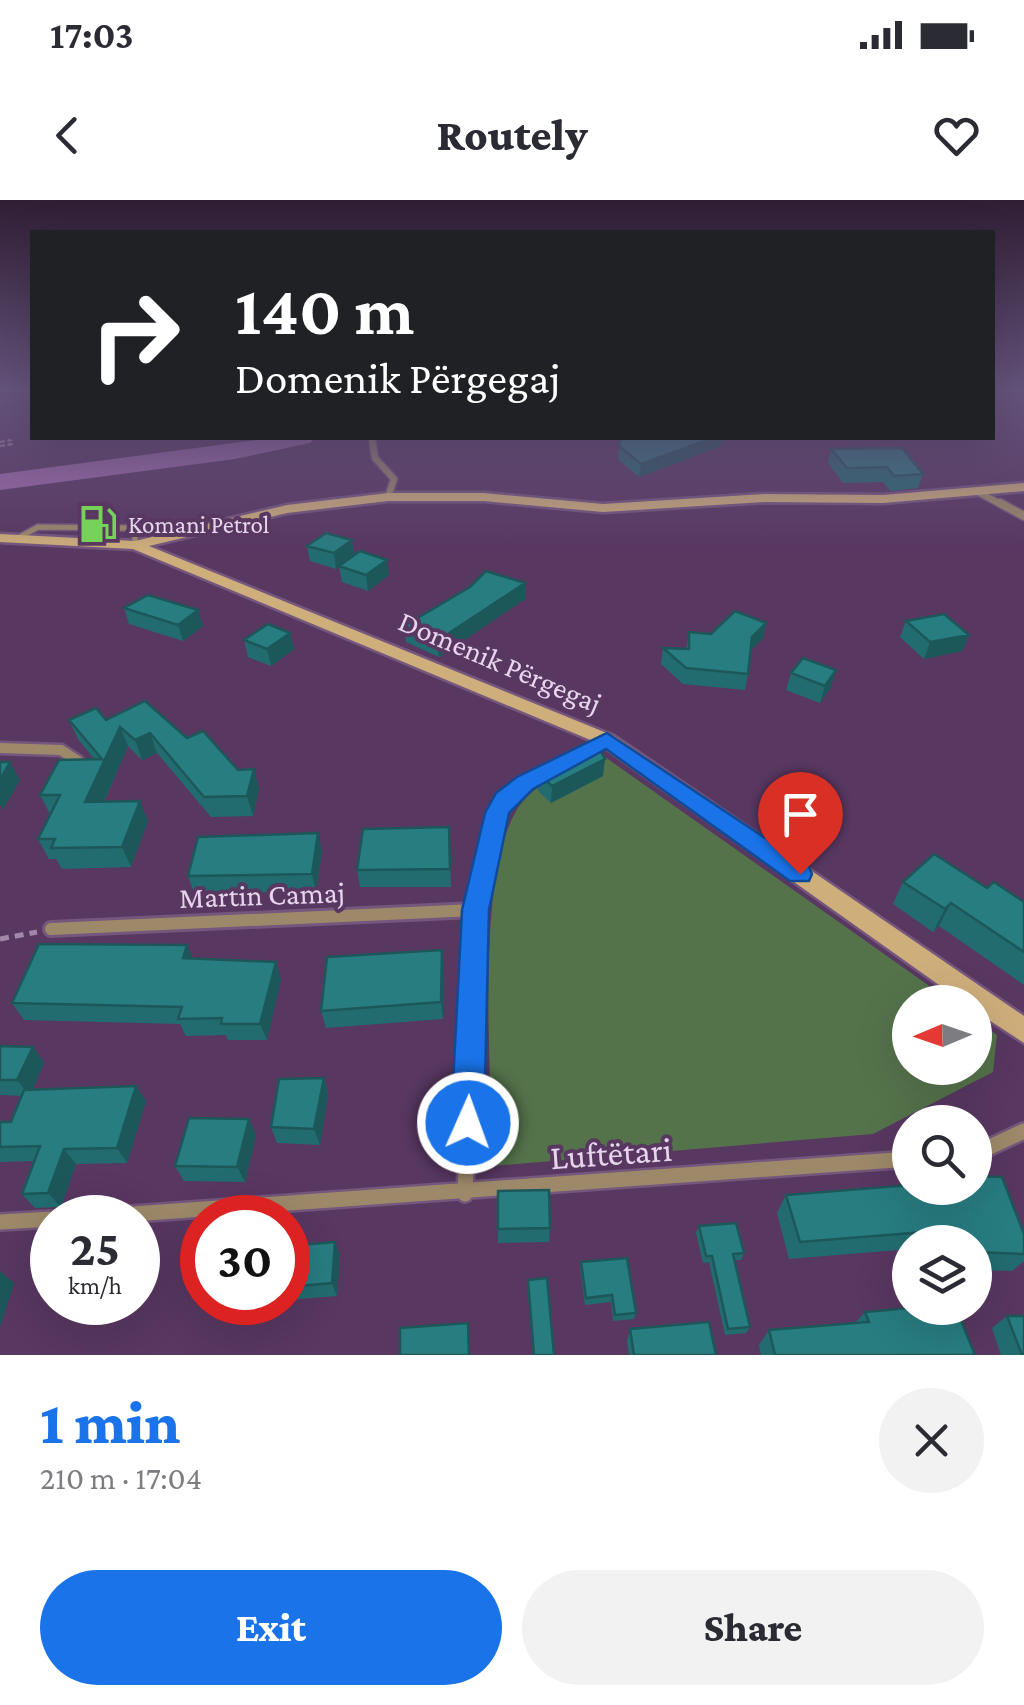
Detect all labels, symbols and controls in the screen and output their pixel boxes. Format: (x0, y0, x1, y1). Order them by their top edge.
text: 17:03 (50, 14, 134, 56)
icon: back (40, 108, 95, 163)
icon: heart (929, 108, 984, 163)
text: Routely (436, 110, 588, 160)
icon: right (70, 270, 200, 400)
text: 140 m (235, 271, 414, 349)
text: Domenik Përgegaj (235, 353, 560, 403)
fuel station icon: Komani Petrol (77, 503, 119, 545)
place label: Komani Petrol (128, 511, 269, 538)
street label: Domenik Përgegaj (394, 604, 606, 720)
pin (758, 772, 843, 875)
icon: arrive (773, 787, 828, 842)
street label: Martin Camaj (179, 875, 345, 915)
north arrow (892, 985, 992, 1085)
map controls (892, 985, 992, 1325)
position arrow (416, 1071, 520, 1175)
button: search (892, 1105, 992, 1205)
street label: Luftëtari (549, 1130, 673, 1177)
speed limit sign: 30 (180, 1195, 310, 1325)
text: 25 (70, 1220, 120, 1276)
button: layers (892, 1225, 992, 1325)
text: km/h (68, 1272, 122, 1299)
button: close (879, 1388, 984, 1493)
text: 1 min (40, 1389, 180, 1456)
text: 210 m · 17:04 (40, 1460, 202, 1496)
button: Exit (40, 1570, 502, 1685)
button: Share (522, 1570, 984, 1685)

